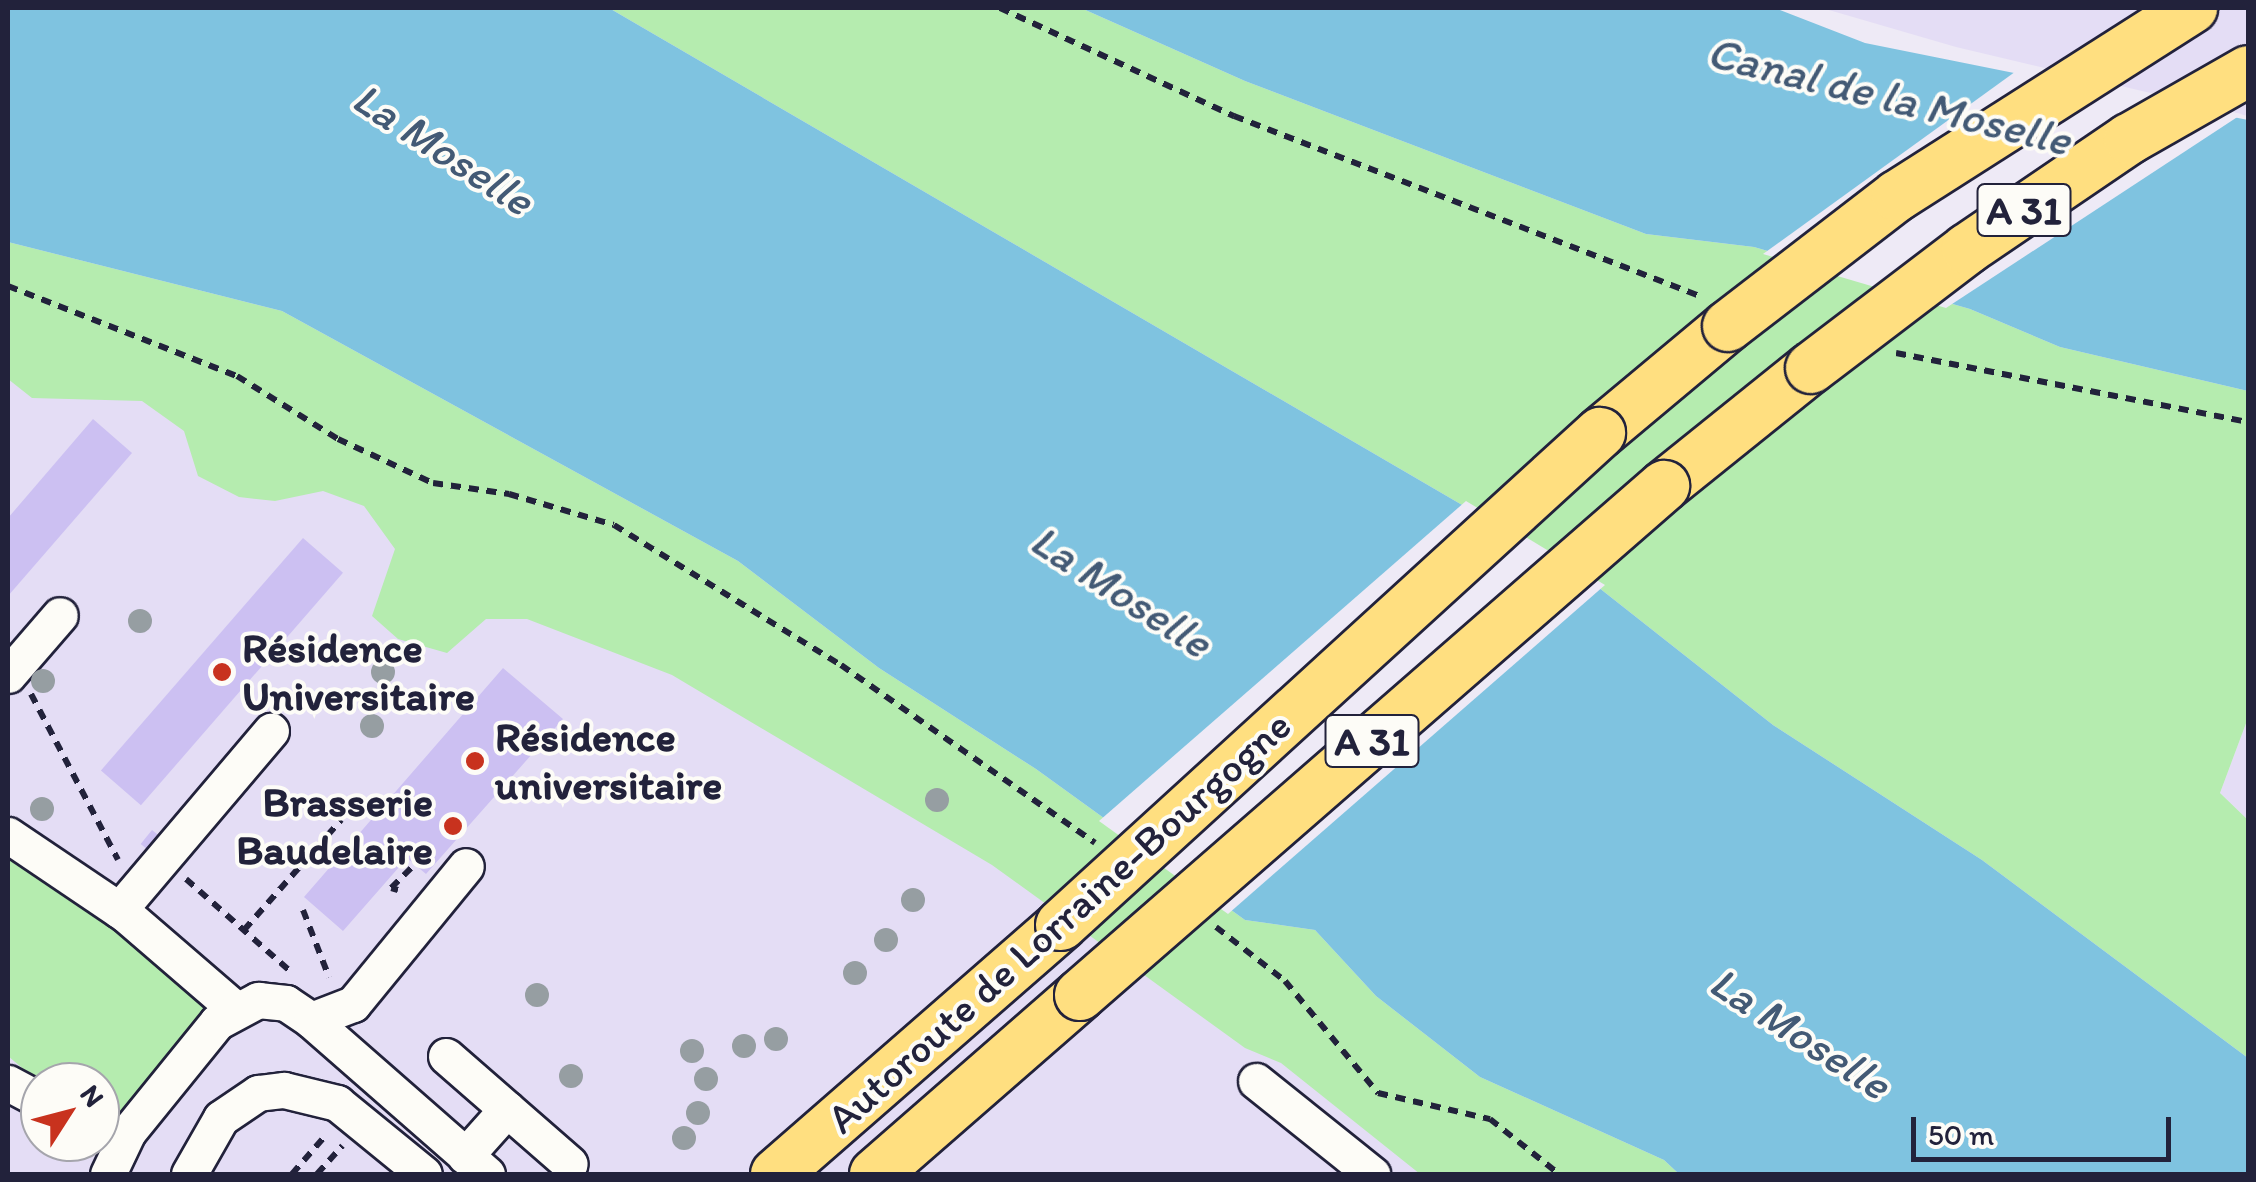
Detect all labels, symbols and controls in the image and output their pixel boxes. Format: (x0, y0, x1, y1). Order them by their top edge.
water label: Canal de la Moselle (1702, 25, 2076, 167)
water label: La Moselle (343, 71, 543, 227)
road number: A 31 (1976, 175, 2072, 245)
water label: La Moselle (1021, 513, 1221, 669)
place label: Résidence Universitaire (242, 623, 475, 721)
marker: Résidence Universitaire (211, 661, 233, 683)
street label: Autoroute de Lorraine-Bourgogne (816, 700, 1302, 1144)
road number: A 31 (1324, 706, 1420, 776)
place label: Résidence universitaire (495, 712, 722, 810)
marker: Résidence universitaire (464, 750, 486, 772)
place label: Brasserie Baudelaire (236, 777, 433, 876)
marker: Brasserie Baudelaire (442, 815, 464, 837)
water label: La Moselle (1700, 955, 1900, 1111)
north arrow (20, 1062, 120, 1162)
text: N (73, 1078, 112, 1113)
scale bar (1916, 1097, 2176, 1159)
text: 50 m (1928, 1116, 1994, 1153)

